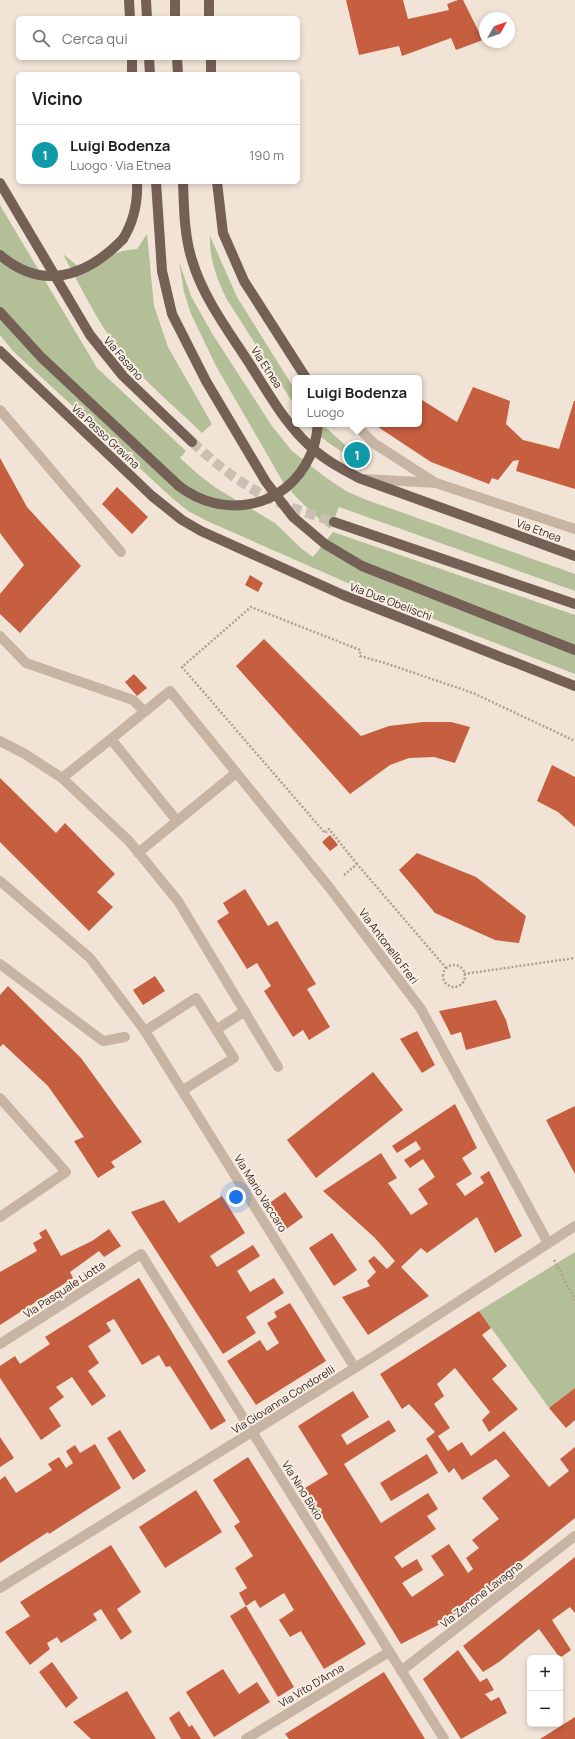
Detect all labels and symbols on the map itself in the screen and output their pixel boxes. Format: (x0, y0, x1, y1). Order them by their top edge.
north arrow (479, 12, 515, 48)
street label: Via Fasano (101, 333, 148, 384)
street label: Via Etnea (248, 343, 286, 391)
street label: Via Passo Gravina (69, 400, 143, 472)
pin: 1 (344, 440, 370, 470)
street label: Via Etnea (514, 515, 564, 545)
street label: Via Due Obelischi (348, 578, 434, 624)
street label: Via Antonello Freri (356, 905, 422, 987)
street label: Via Mario Vaccaro (231, 1151, 291, 1235)
your location (226, 1187, 246, 1207)
street label: Via Pasquale Liotta (20, 1257, 108, 1321)
street label: Via Giovanna Condorelli (229, 1361, 337, 1437)
street label: Via Nino Bixio (279, 1458, 327, 1523)
street label: Via Zenone Lavagna (437, 1557, 525, 1631)
street label: Via Vito D'Anna (276, 1660, 346, 1710)

